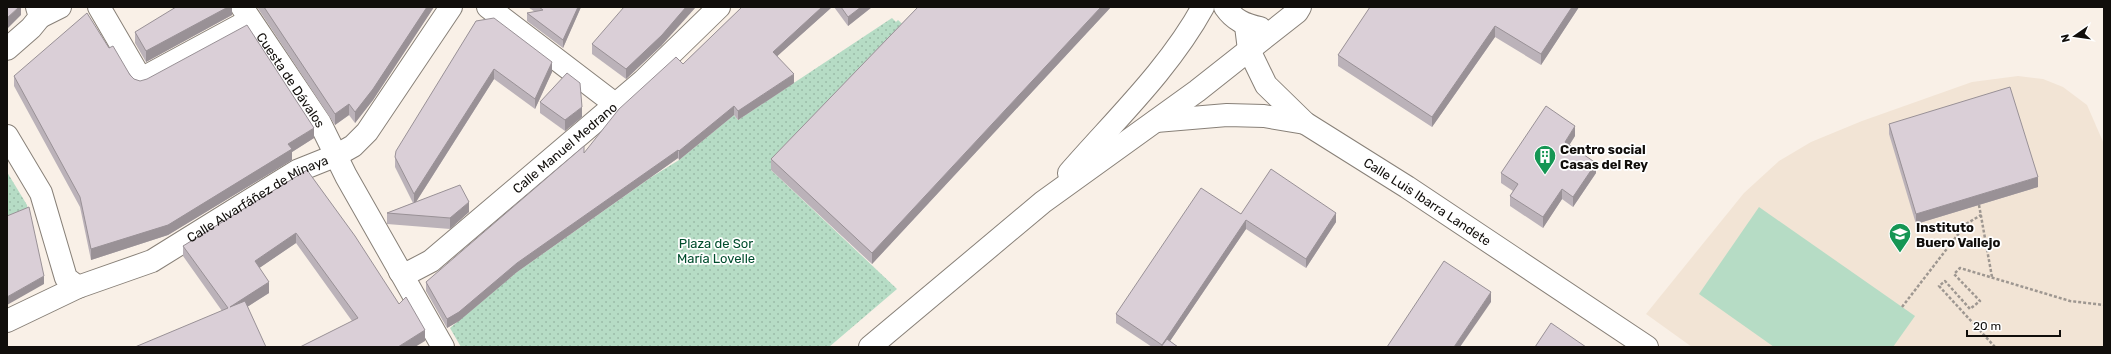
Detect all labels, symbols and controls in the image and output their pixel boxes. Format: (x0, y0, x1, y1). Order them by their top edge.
north arrow (2055, 16, 2095, 56)
street label: Cuesta de Dávalos (254, 30, 329, 130)
text: N (2059, 33, 2073, 43)
street label: Calle Manuel Medrano (509, 99, 620, 196)
place label: Centro social Casas del Rey (1560, 142, 1648, 172)
building icon: Centro social Casas del Rey (1532, 143, 1558, 176)
street label: Calle Alvarfáñez de Minaya (184, 152, 330, 245)
street label: Calle Luis Ibarra Landete (1361, 154, 1494, 248)
place label: Instituto Buero Vallejo (1916, 220, 2000, 250)
school or university icon: Instituto Buero Vallejo (1887, 221, 1913, 254)
park label: Plaza de Sor María Lovelle (677, 236, 755, 266)
scale bar (1967, 312, 2060, 338)
text: 20 m (1973, 319, 2001, 333)

